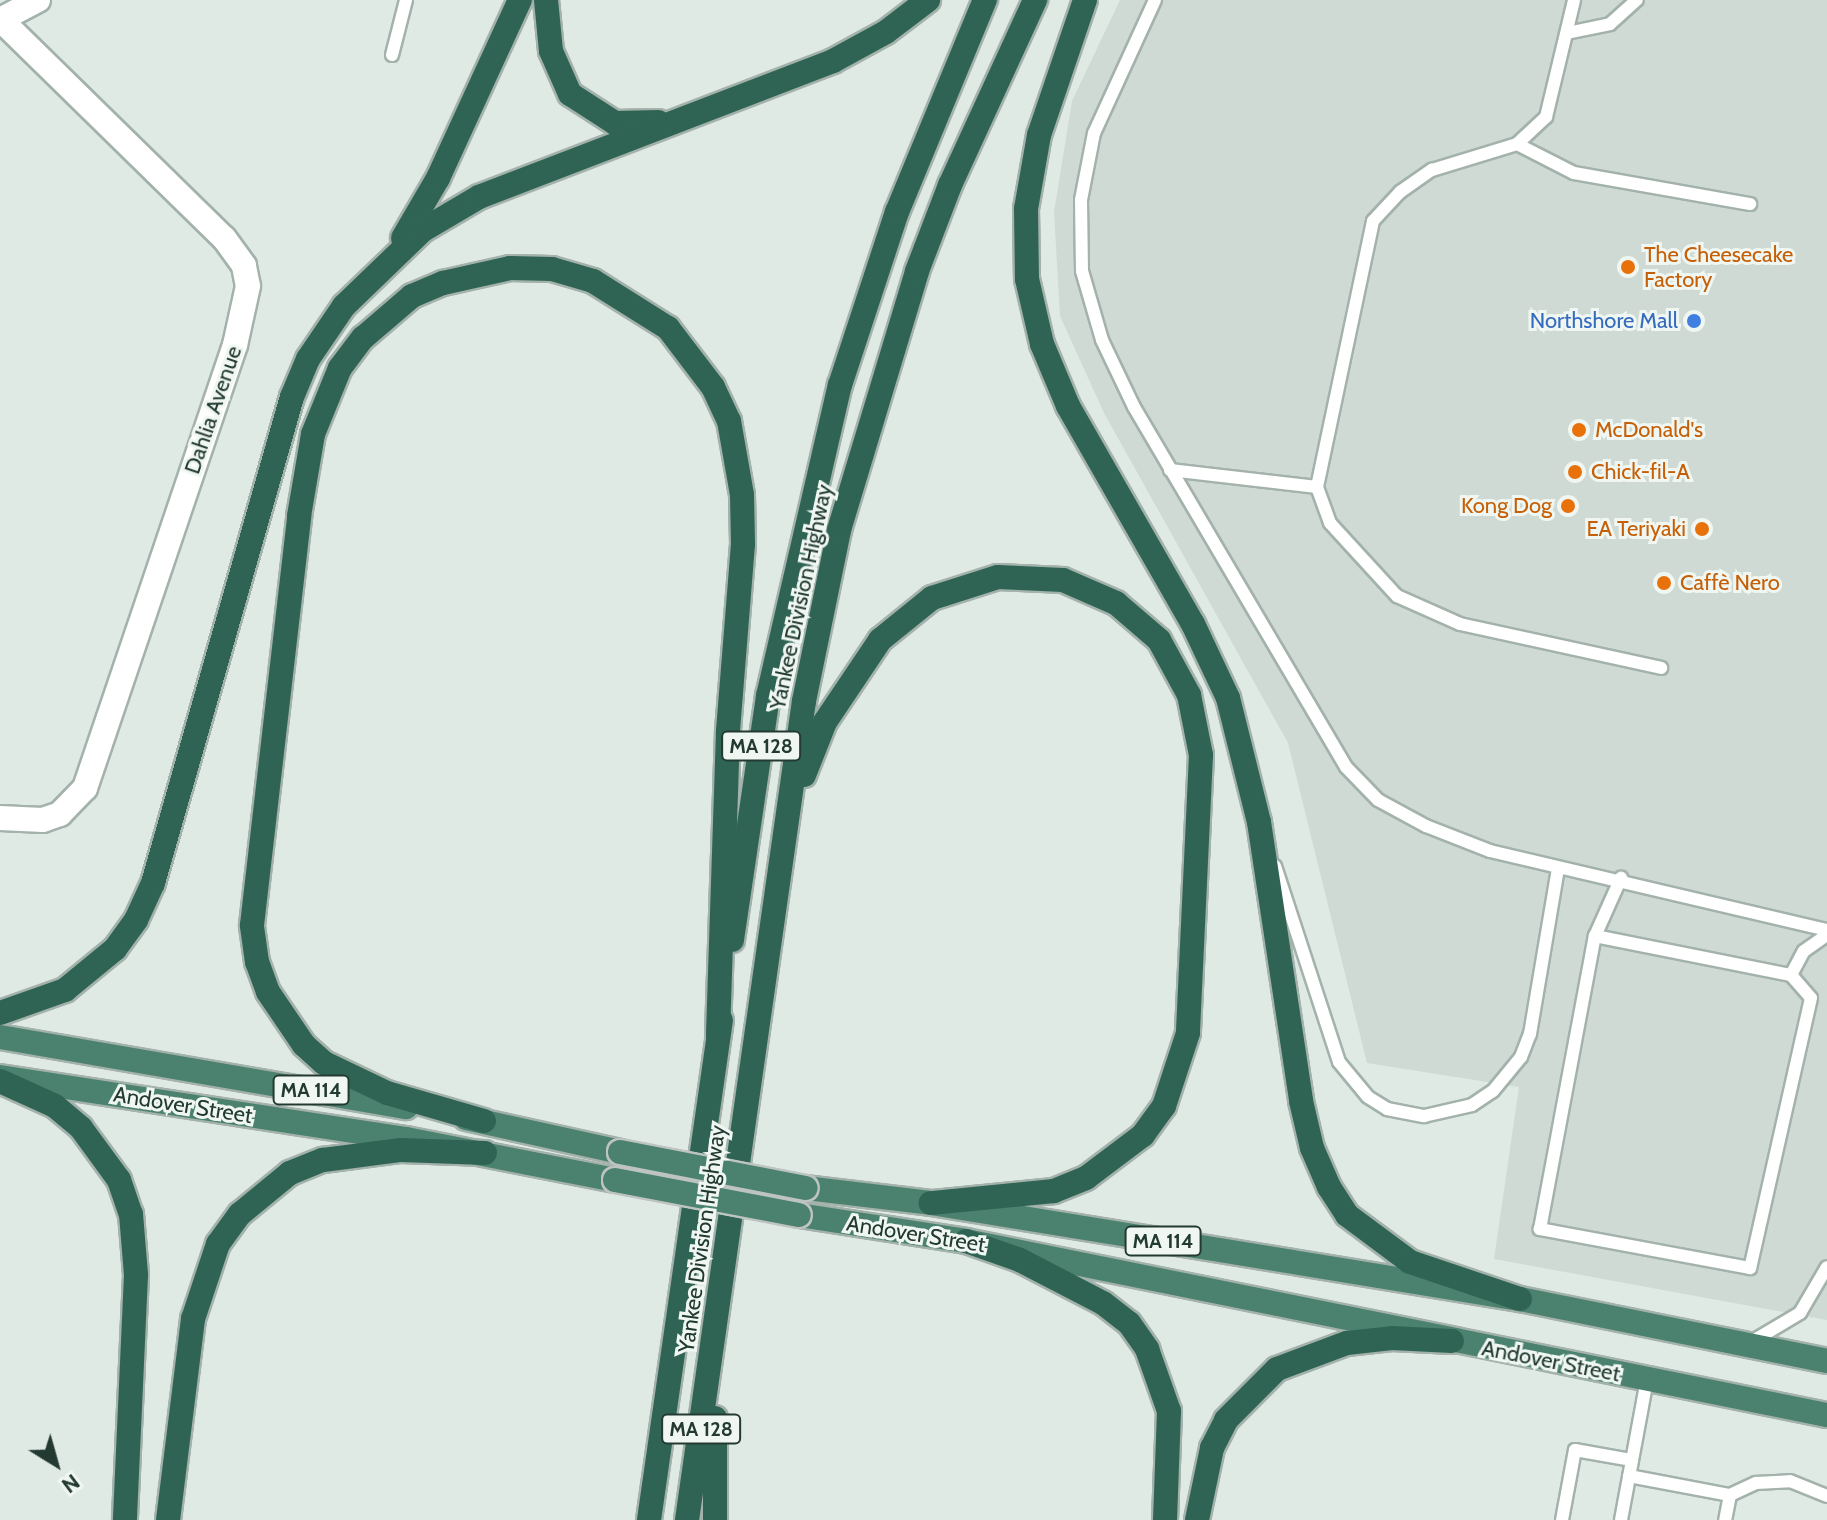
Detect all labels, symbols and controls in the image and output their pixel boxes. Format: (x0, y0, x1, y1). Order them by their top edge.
place label: The Cheesecake Factory (1644, 241, 1793, 292)
marker: The Cheesecake Factory (1619, 258, 1637, 276)
place label: Northshore Mall (1530, 308, 1678, 334)
marker: Northshore Mall (1685, 312, 1703, 330)
street label: Dahlia Avenue (179, 343, 247, 477)
place label: McDonald's (1595, 417, 1703, 443)
marker: McDonald's (1570, 421, 1588, 439)
place label: Chick-fil-A (1591, 459, 1690, 485)
marker: Chick-fil-A (1566, 463, 1584, 481)
street label: Yankee Division Highway (764, 482, 838, 712)
place label: Kong Dog (1461, 493, 1552, 519)
marker: Kong Dog (1559, 497, 1577, 515)
place label: EA Teriyaki (1586, 516, 1686, 542)
marker: EA Teriyaki (1693, 520, 1711, 538)
place label: Caffè Nero (1680, 570, 1780, 596)
marker: Caffè Nero (1655, 574, 1673, 592)
road number: MA 128 (721, 730, 801, 762)
road number: MA 114 (271, 1074, 351, 1106)
street label: Andover Street (112, 1081, 254, 1129)
street label: Yankee Division Highway (673, 1123, 731, 1355)
street label: Andover Street (845, 1210, 987, 1258)
road number: MA 114 (1123, 1225, 1203, 1257)
street label: Andover Street (1480, 1335, 1622, 1387)
road number: MA 128 (661, 1413, 741, 1445)
north arrow (16, 1424, 96, 1504)
text: N (56, 1468, 85, 1499)

